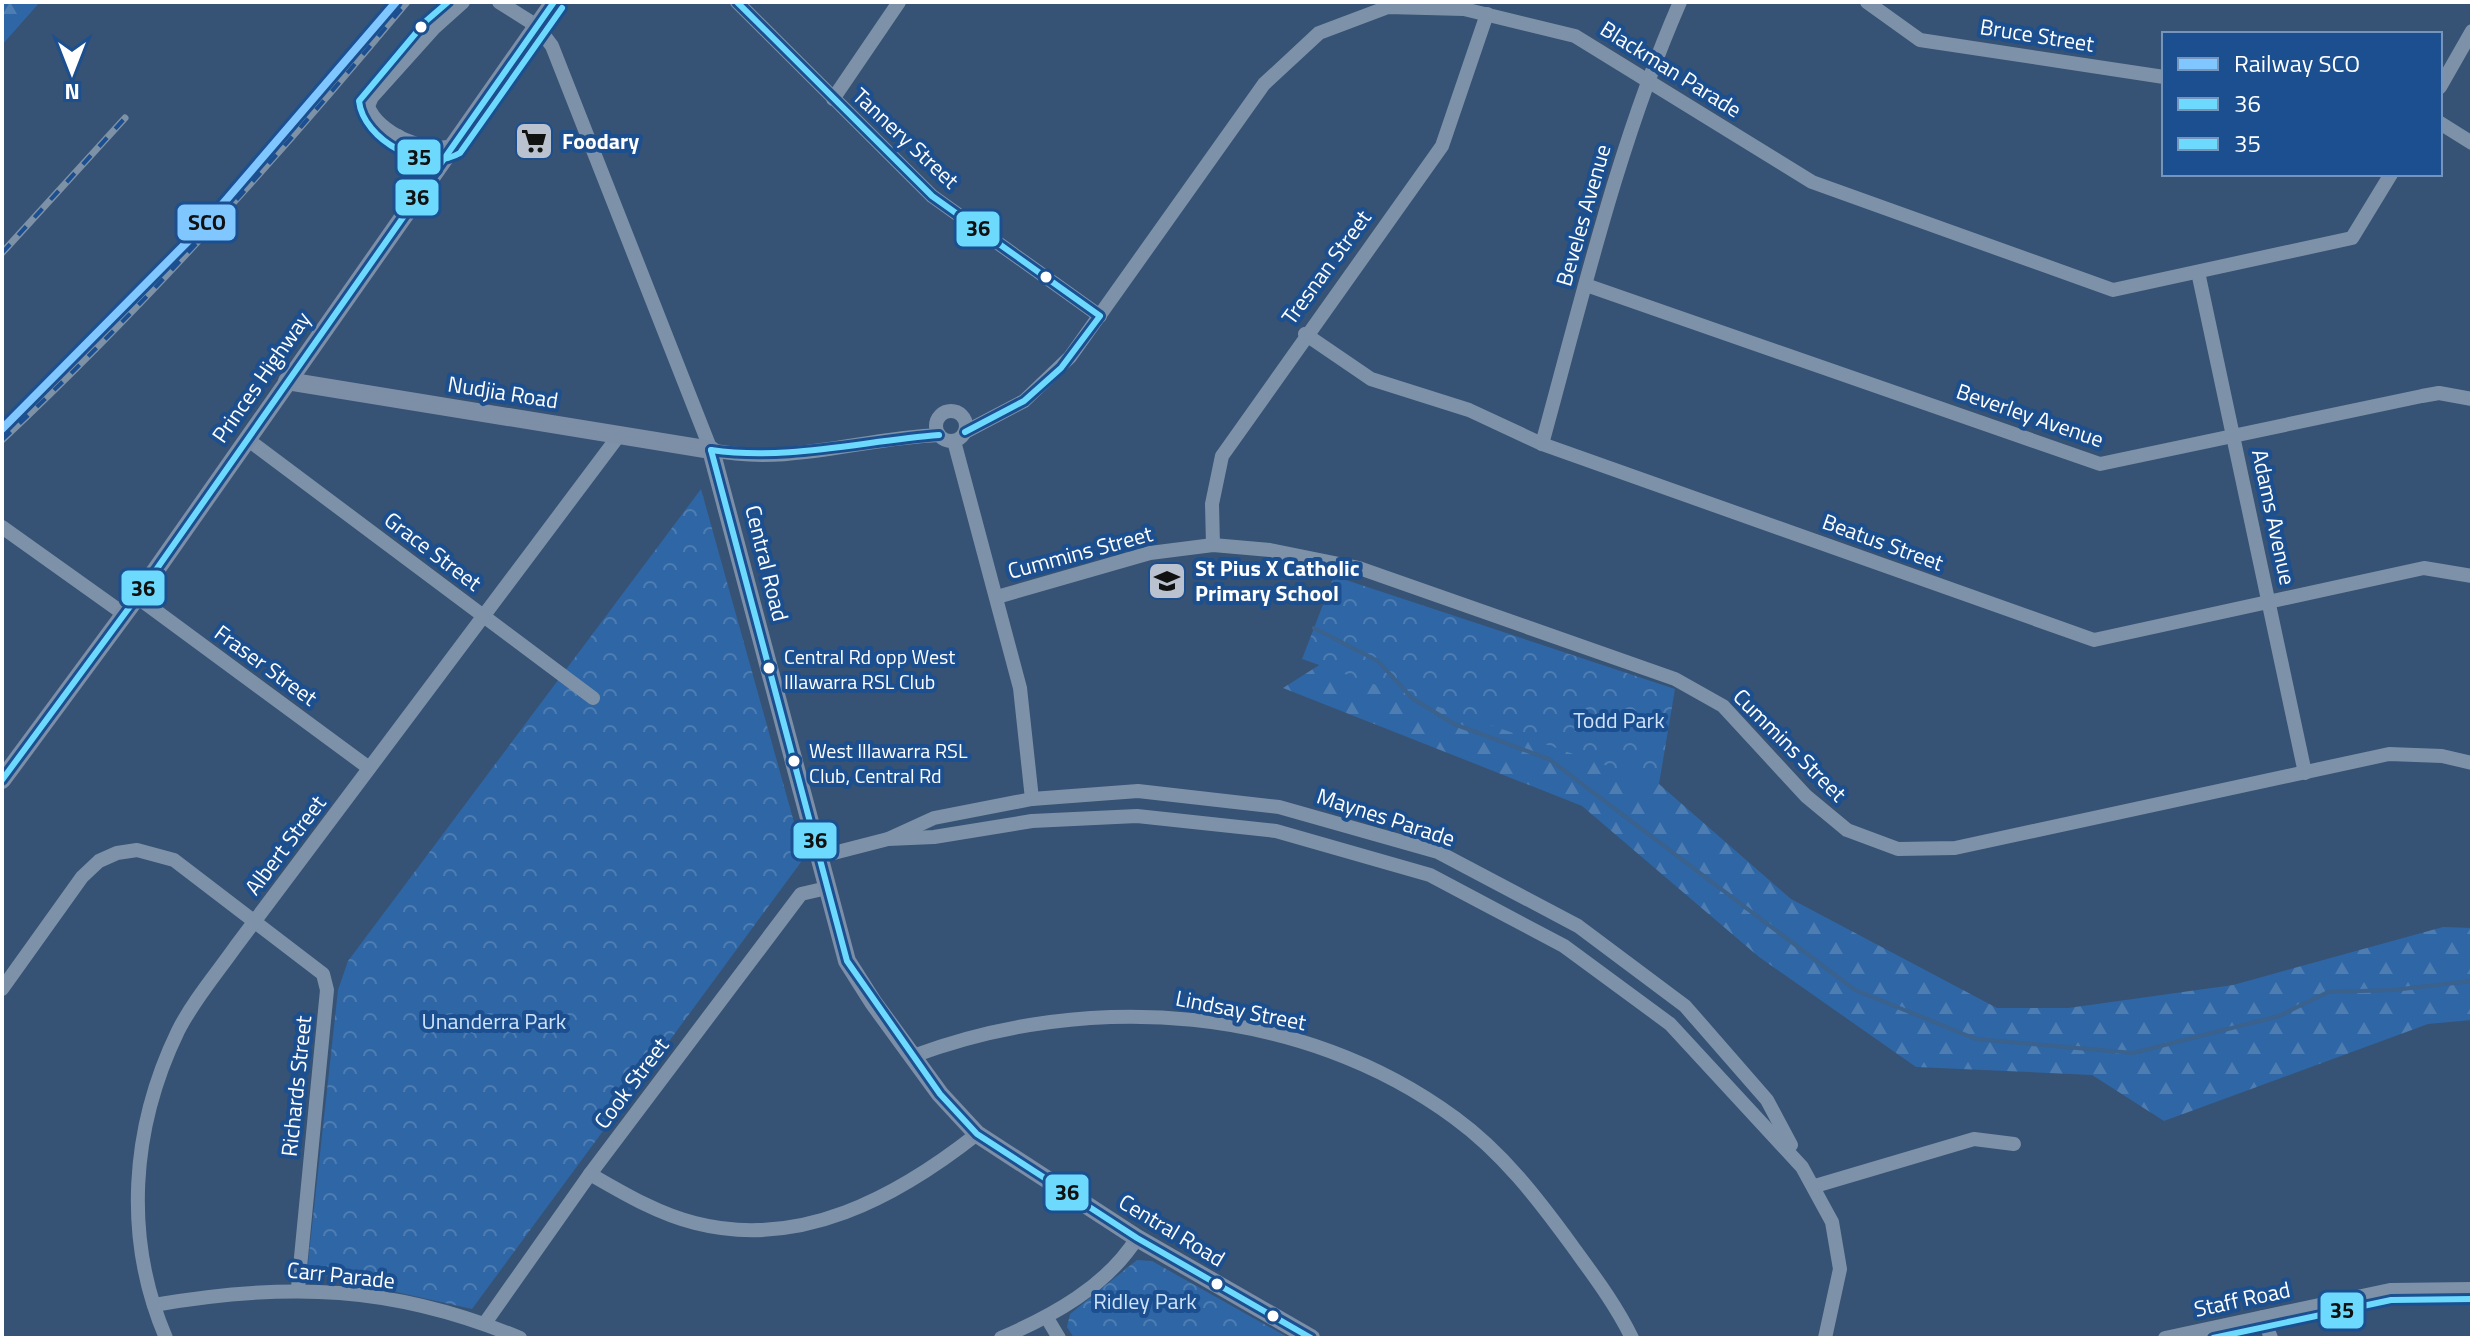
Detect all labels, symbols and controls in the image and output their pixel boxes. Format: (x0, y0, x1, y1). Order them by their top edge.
street label: Bruce Street (1978, 9, 2097, 61)
street label: Blackman Parade (1594, 12, 1748, 126)
unlabelled marker (413, 19, 429, 35)
north arrow (32, 32, 112, 112)
legend (2162, 32, 2442, 176)
text: Railway SCO (2234, 45, 2360, 81)
text: N (64, 75, 80, 109)
street label: Tannery Street (845, 79, 967, 197)
text: 36 (2234, 85, 2261, 121)
supermarket icon: Foodary (513, 120, 555, 162)
place label: Foodary (562, 124, 639, 158)
text: 35 (2234, 125, 2261, 161)
line badge: 35 (396, 138, 442, 176)
text: 35 (407, 140, 431, 174)
street label: Beveles Avenue (1547, 140, 1619, 290)
line badge: 36 (394, 178, 440, 217)
text: 36 (405, 180, 429, 214)
street label: Tresnan Street (1273, 202, 1379, 331)
line badge: SCO (176, 203, 237, 242)
text: SCO (188, 205, 226, 239)
line badge: 36 (955, 210, 1001, 248)
text: 36 (966, 211, 990, 245)
unlabelled marker (1038, 269, 1054, 285)
street label: Princes Highway (203, 304, 319, 450)
street label: Nudjia Road (445, 367, 561, 417)
street label: Beverley Avenue (1952, 374, 2108, 456)
street label: Adams Avenue (2243, 446, 2305, 588)
street label: Central Road (736, 501, 798, 625)
street label: Grace Street (377, 503, 489, 599)
street label: Beatus Street (1818, 504, 1949, 580)
street label: Cummins Street (1004, 516, 1156, 588)
place label: St Pius X Catholic Primary School (1195, 551, 1360, 610)
school or university icon: St Pius X Catholic Primary School (1146, 560, 1188, 602)
line badge: 36 (120, 569, 166, 607)
text: 36 (131, 571, 155, 605)
street label: Fraser Street (207, 616, 325, 714)
place label: Central Rd opp West Illawarra RSL Club (784, 641, 955, 697)
marker: Central Rd opp West Illawarra RSL Club (761, 660, 777, 676)
street label: Cummins Street (1725, 680, 1855, 810)
park label: Todd Park (1573, 703, 1665, 737)
place label: West Illawarra RSL Club, Central Rd (809, 735, 968, 791)
marker: West Illawarra RSL Club, Central Rd (786, 753, 802, 769)
street label: Maynes Parade (1313, 779, 1459, 855)
street label: Albert Street (236, 788, 334, 902)
line badge: 36 (792, 821, 838, 860)
text: 36 (803, 823, 827, 857)
street label: Lindsay Street (1173, 981, 1309, 1039)
park label: Unanderra Park (422, 1004, 567, 1038)
street label: Richards Street (272, 1014, 320, 1158)
street label: Cook Street (585, 1030, 677, 1136)
line badge: 36 (1044, 1173, 1090, 1212)
text: 36 (1055, 1175, 1079, 1209)
street label: Central Road (1112, 1185, 1232, 1275)
street label: Carr Parade (285, 1252, 397, 1298)
street label: Staff Road (2191, 1272, 2293, 1326)
unlabelled marker (1209, 1276, 1225, 1292)
park label: Ridley Park (1093, 1284, 1197, 1318)
line badge: 35 (2319, 1291, 2365, 1330)
text: 35 (2330, 1293, 2354, 1327)
unlabelled marker (1265, 1308, 1281, 1324)

